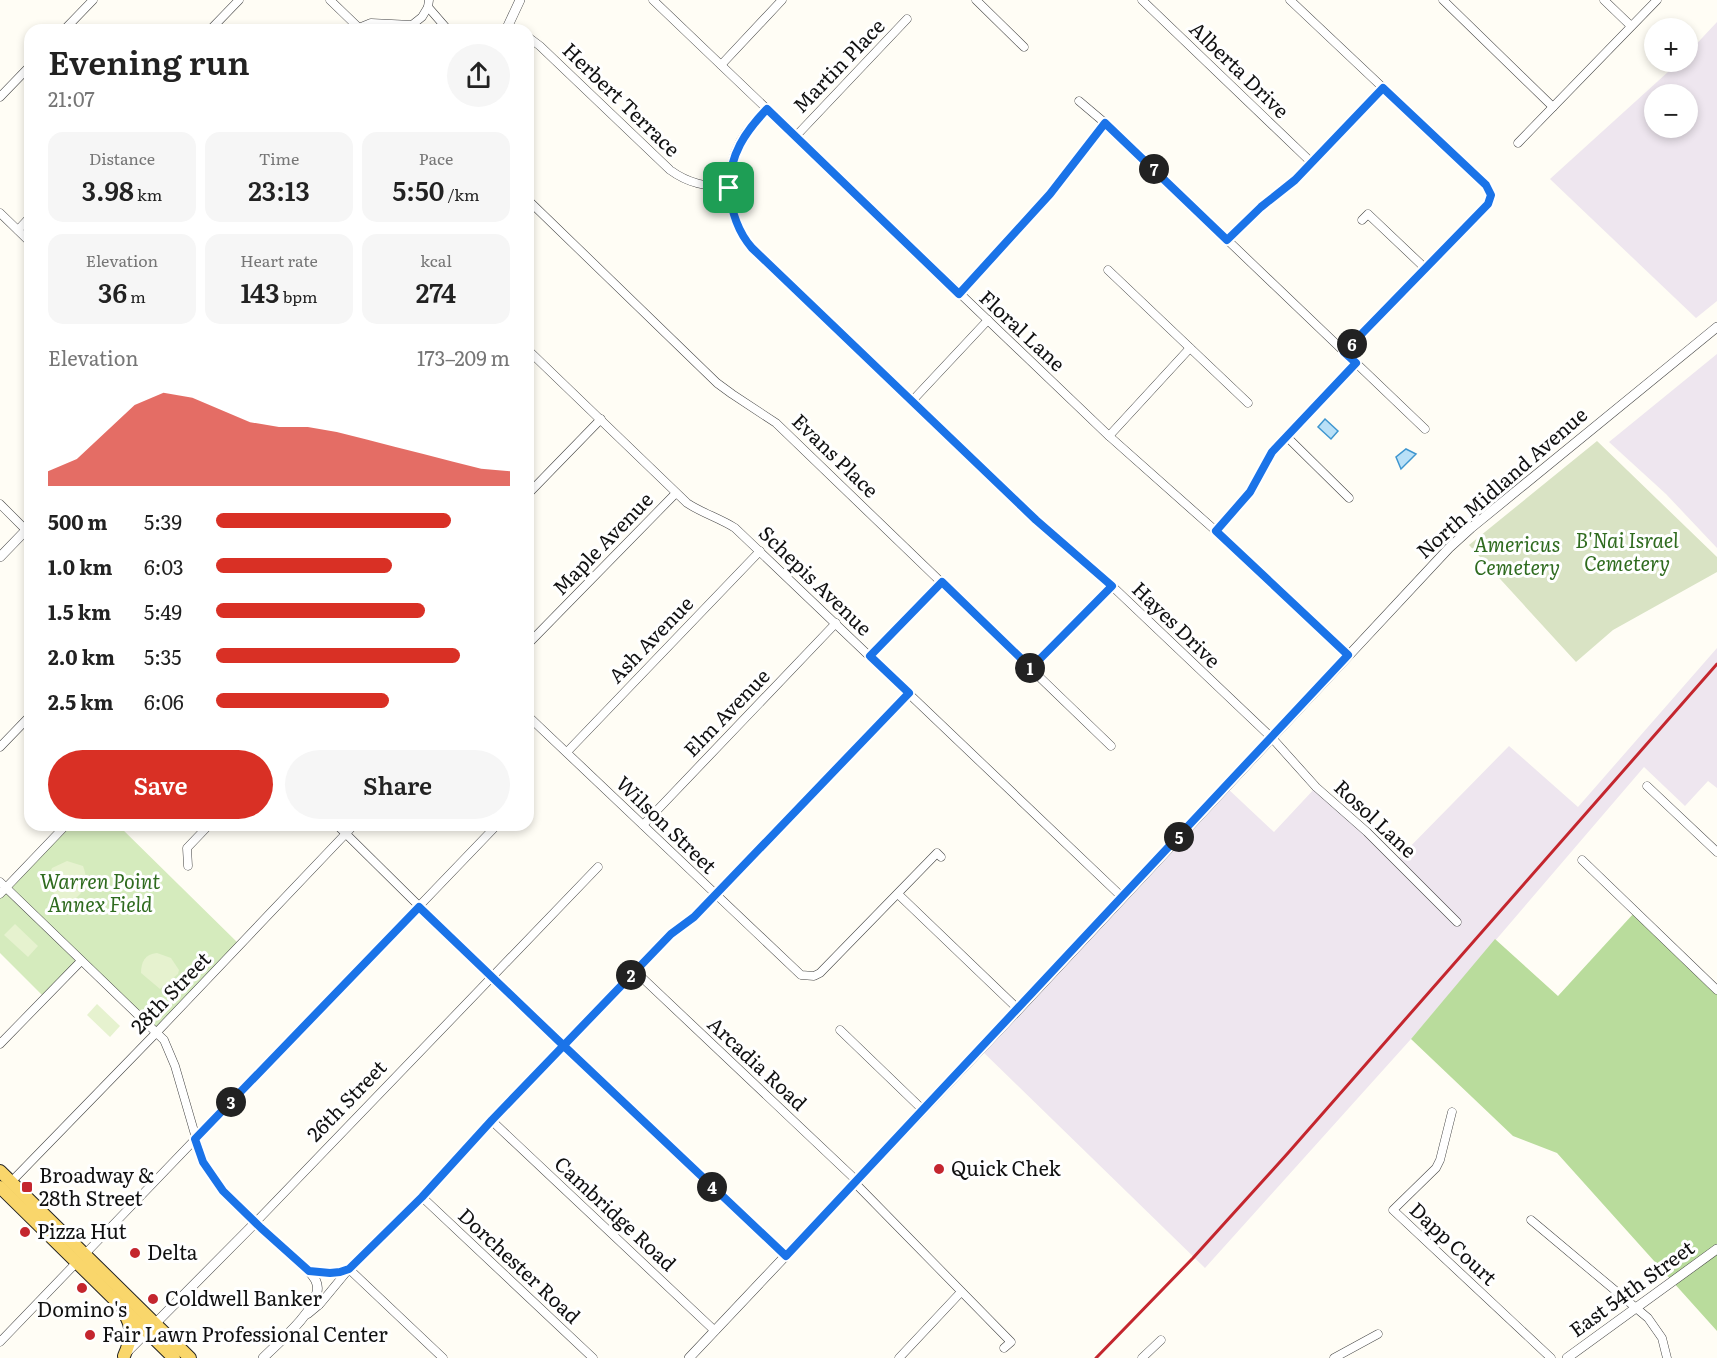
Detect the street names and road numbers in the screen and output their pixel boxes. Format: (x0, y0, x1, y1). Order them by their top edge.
street label: Martin Place (785, 11, 890, 119)
street label: Alberta Drive (1184, 13, 1297, 124)
street label: Herbert Terrace (557, 35, 688, 163)
street label: Floral Lane (974, 282, 1073, 377)
street label: North Midland Avenue (1409, 399, 1593, 564)
street label: Evans Place (786, 406, 886, 504)
street label: Maple Avenue (544, 484, 659, 601)
street label: Schepis Avenue (753, 518, 880, 642)
street label: Hayes Drive (1126, 573, 1229, 674)
street label: Ash Avenue (600, 588, 699, 689)
street label: Elm Avenue (676, 661, 776, 763)
street label: Wilson Street (610, 768, 725, 879)
street label: Rosol Lane (1328, 771, 1424, 864)
street label: 28th Street (123, 944, 216, 1039)
street label: Arcadia Road (702, 1008, 815, 1117)
street label: 26th Street (299, 1052, 392, 1147)
street label: Cambridge Road (549, 1148, 684, 1277)
street label: Dapp Court (1404, 1194, 1505, 1291)
street label: Dorchester Road (452, 1200, 588, 1329)
street label: East 54th Street (1562, 1232, 1699, 1343)

